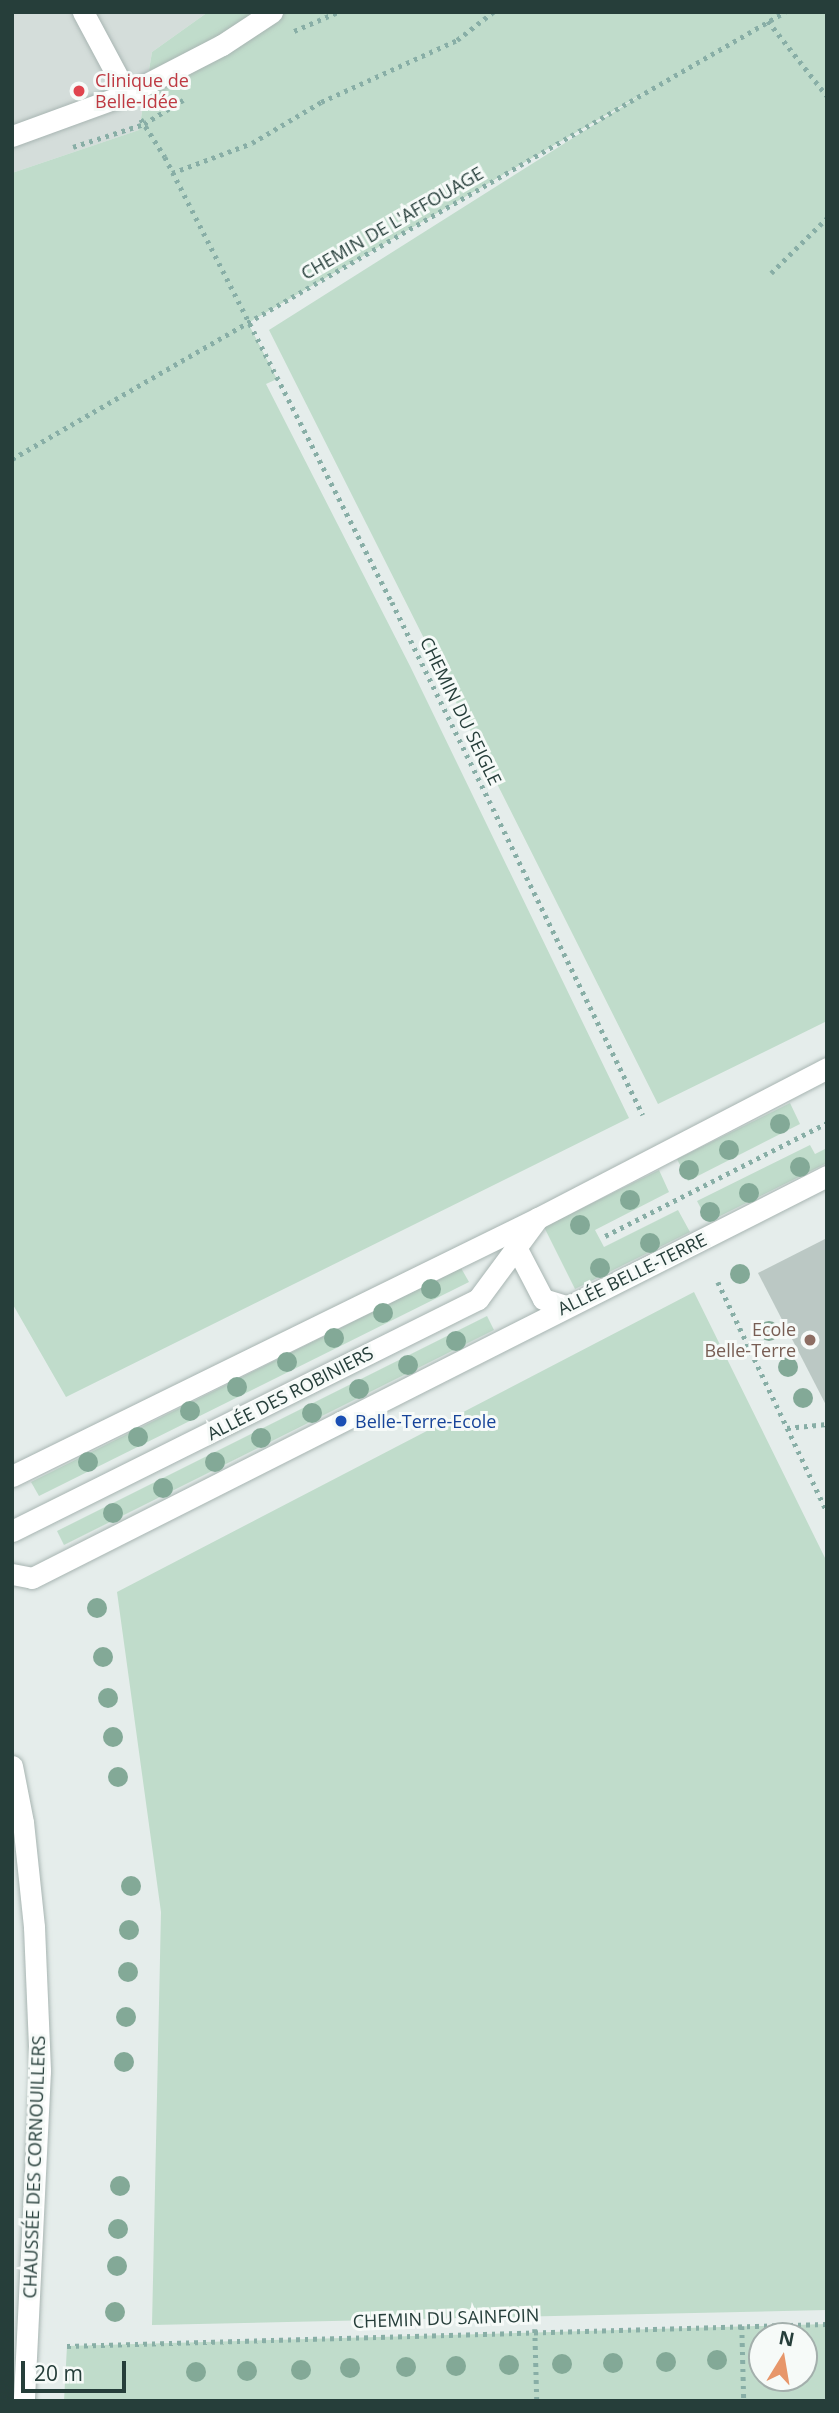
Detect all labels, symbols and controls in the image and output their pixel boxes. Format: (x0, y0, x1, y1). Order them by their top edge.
place label: Clinique de Belle-Idée (95, 70, 189, 112)
marker: Clinique de Belle-Idée (69, 81, 89, 101)
street label: CHEMIN DE L'AFFOUAGE (297, 162, 487, 284)
street label: CHEMIN DU SEIGLE (416, 633, 506, 789)
street label: ALLÉE BELLE-TERRE (554, 1229, 710, 1319)
place label: Ecole Belle-Terre (704, 1319, 796, 1362)
marker: Ecole Belle-Terre (802, 1332, 818, 1348)
street label: ALLÉE DES ROBINIERS (203, 1342, 377, 1444)
place label: Belle-Terre-Ecole (355, 1410, 496, 1432)
marker: Belle-Terre-Ecole (333, 1413, 349, 1429)
street label: CHAUSSÉE DES CORNOUILLERS (19, 2035, 49, 2299)
street label: CHEMIN DU SAINFOIN (352, 2304, 540, 2332)
north arrow (748, 2322, 818, 2392)
text: N (777, 2324, 797, 2353)
scale bar (24, 2346, 130, 2390)
text: 20 m (34, 2359, 83, 2387)

